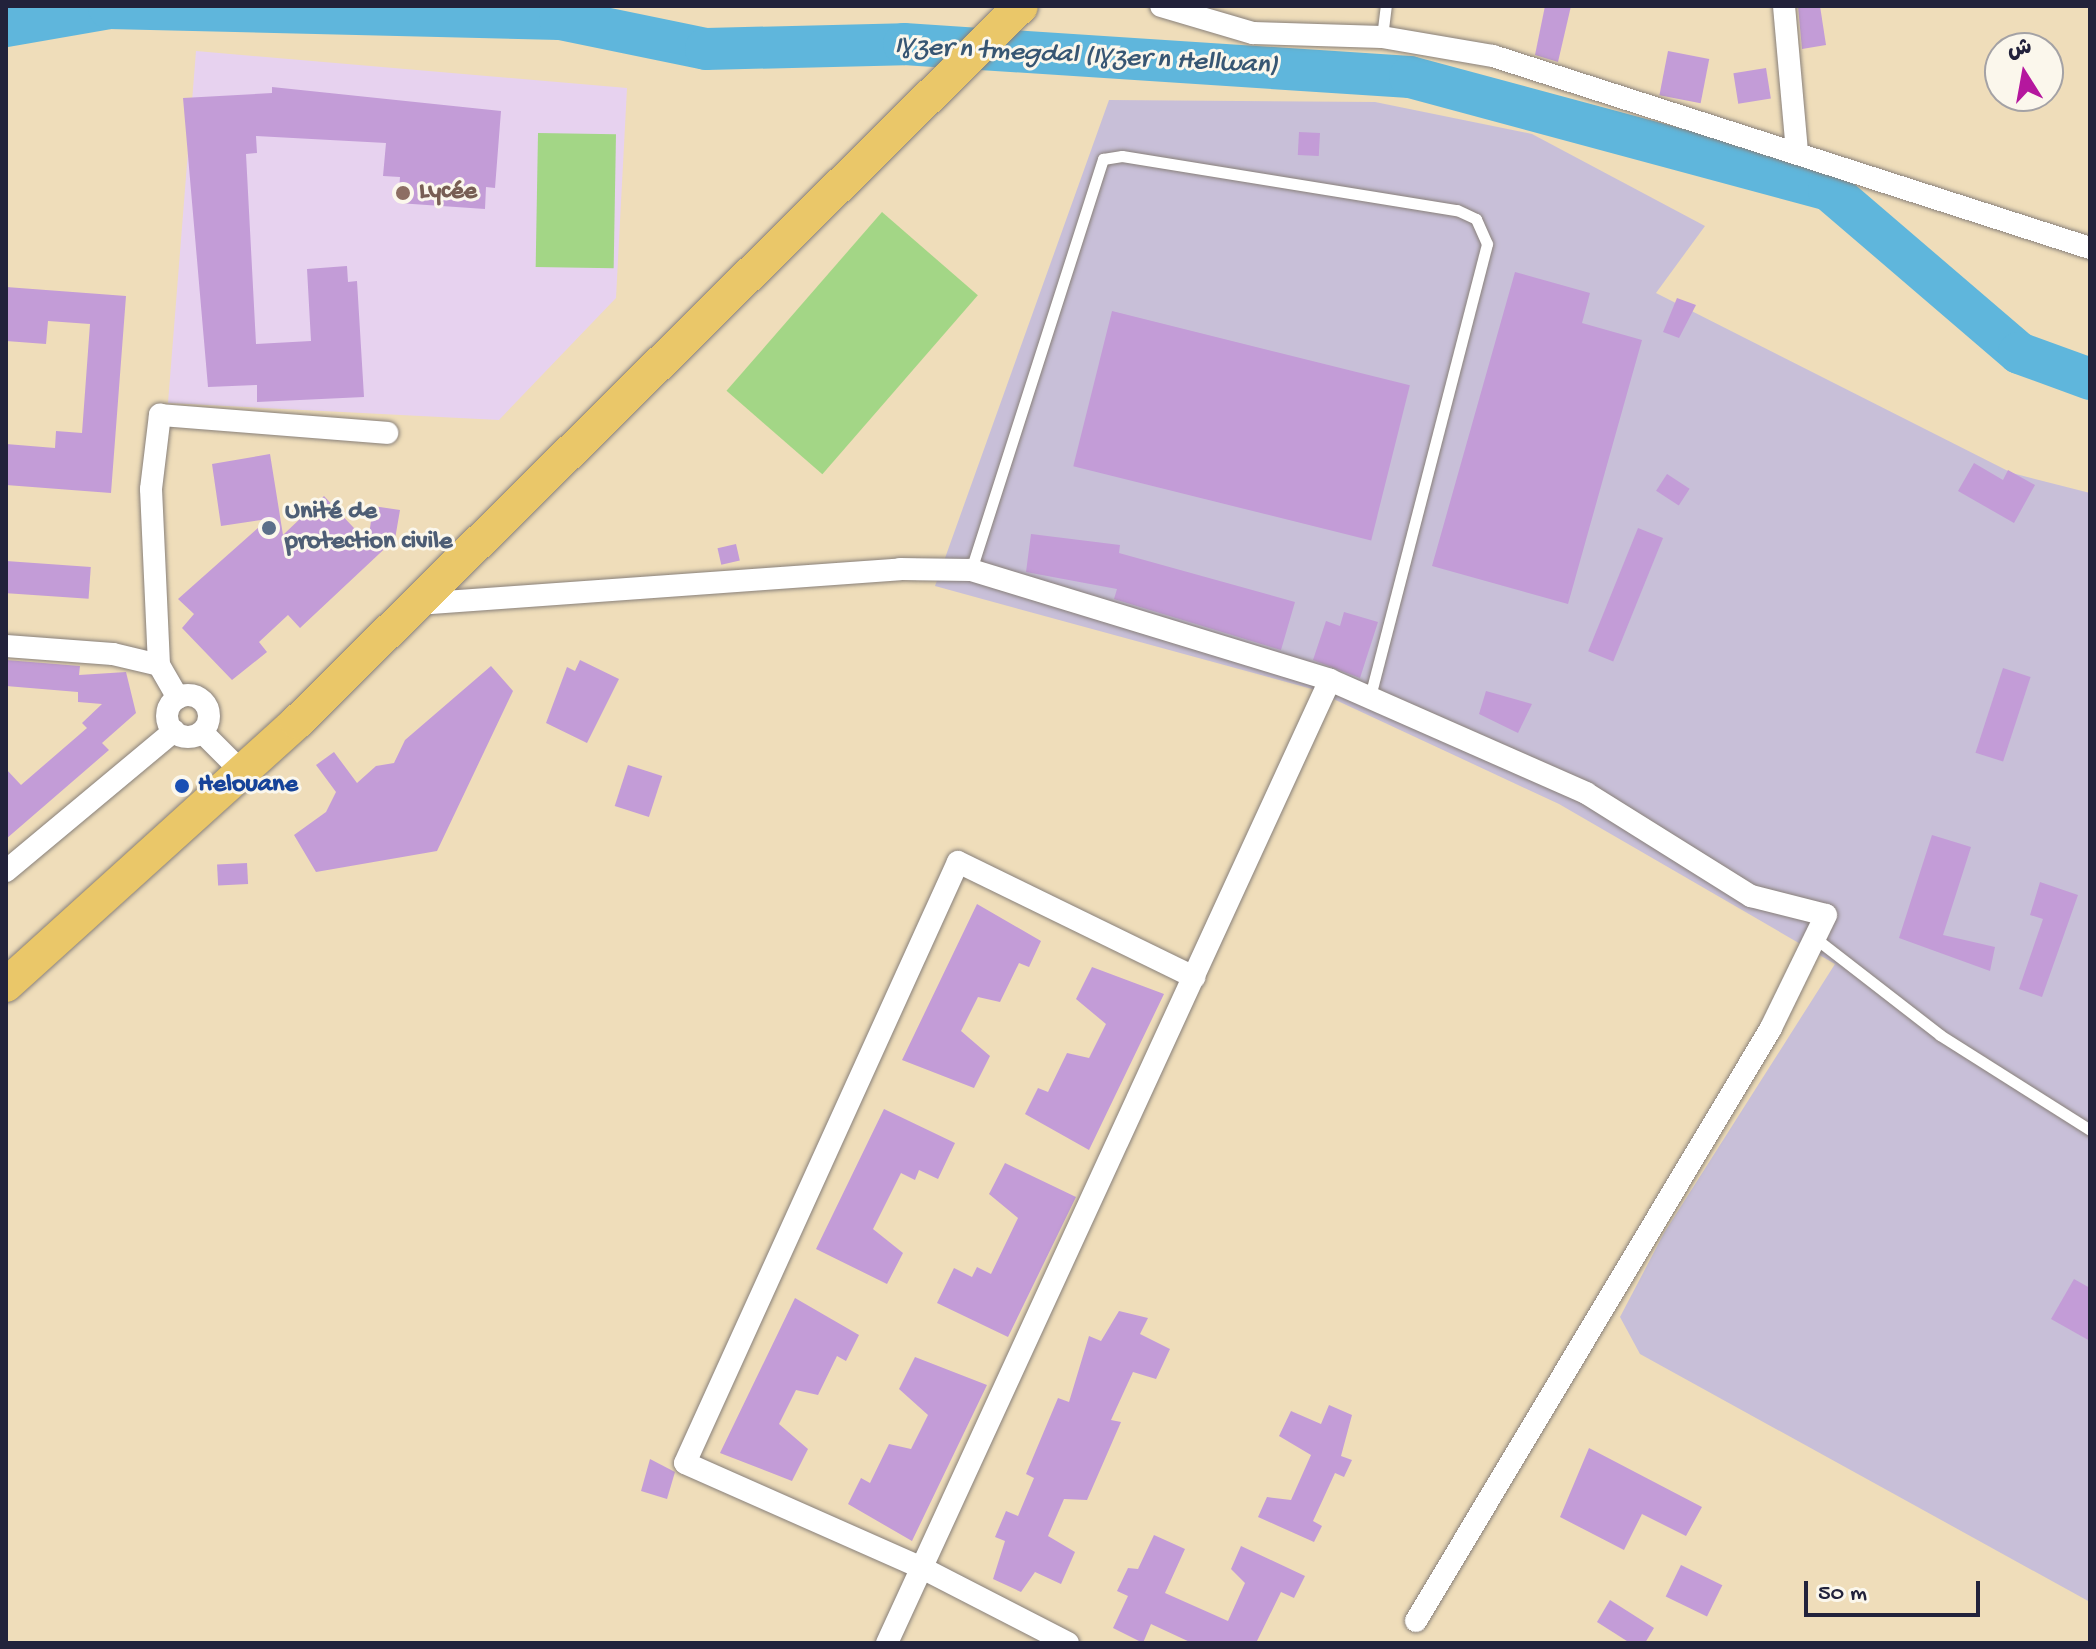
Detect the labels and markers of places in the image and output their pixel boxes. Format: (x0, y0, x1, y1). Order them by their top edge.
place label: Lycée (419, 177, 477, 209)
marker: Lycée (394, 184, 412, 202)
place label: Unité de protection civile (285, 497, 452, 558)
marker: Unité de protection civile (260, 519, 278, 537)
place label: Helouane (198, 770, 298, 802)
marker: Helouane (173, 777, 191, 795)

